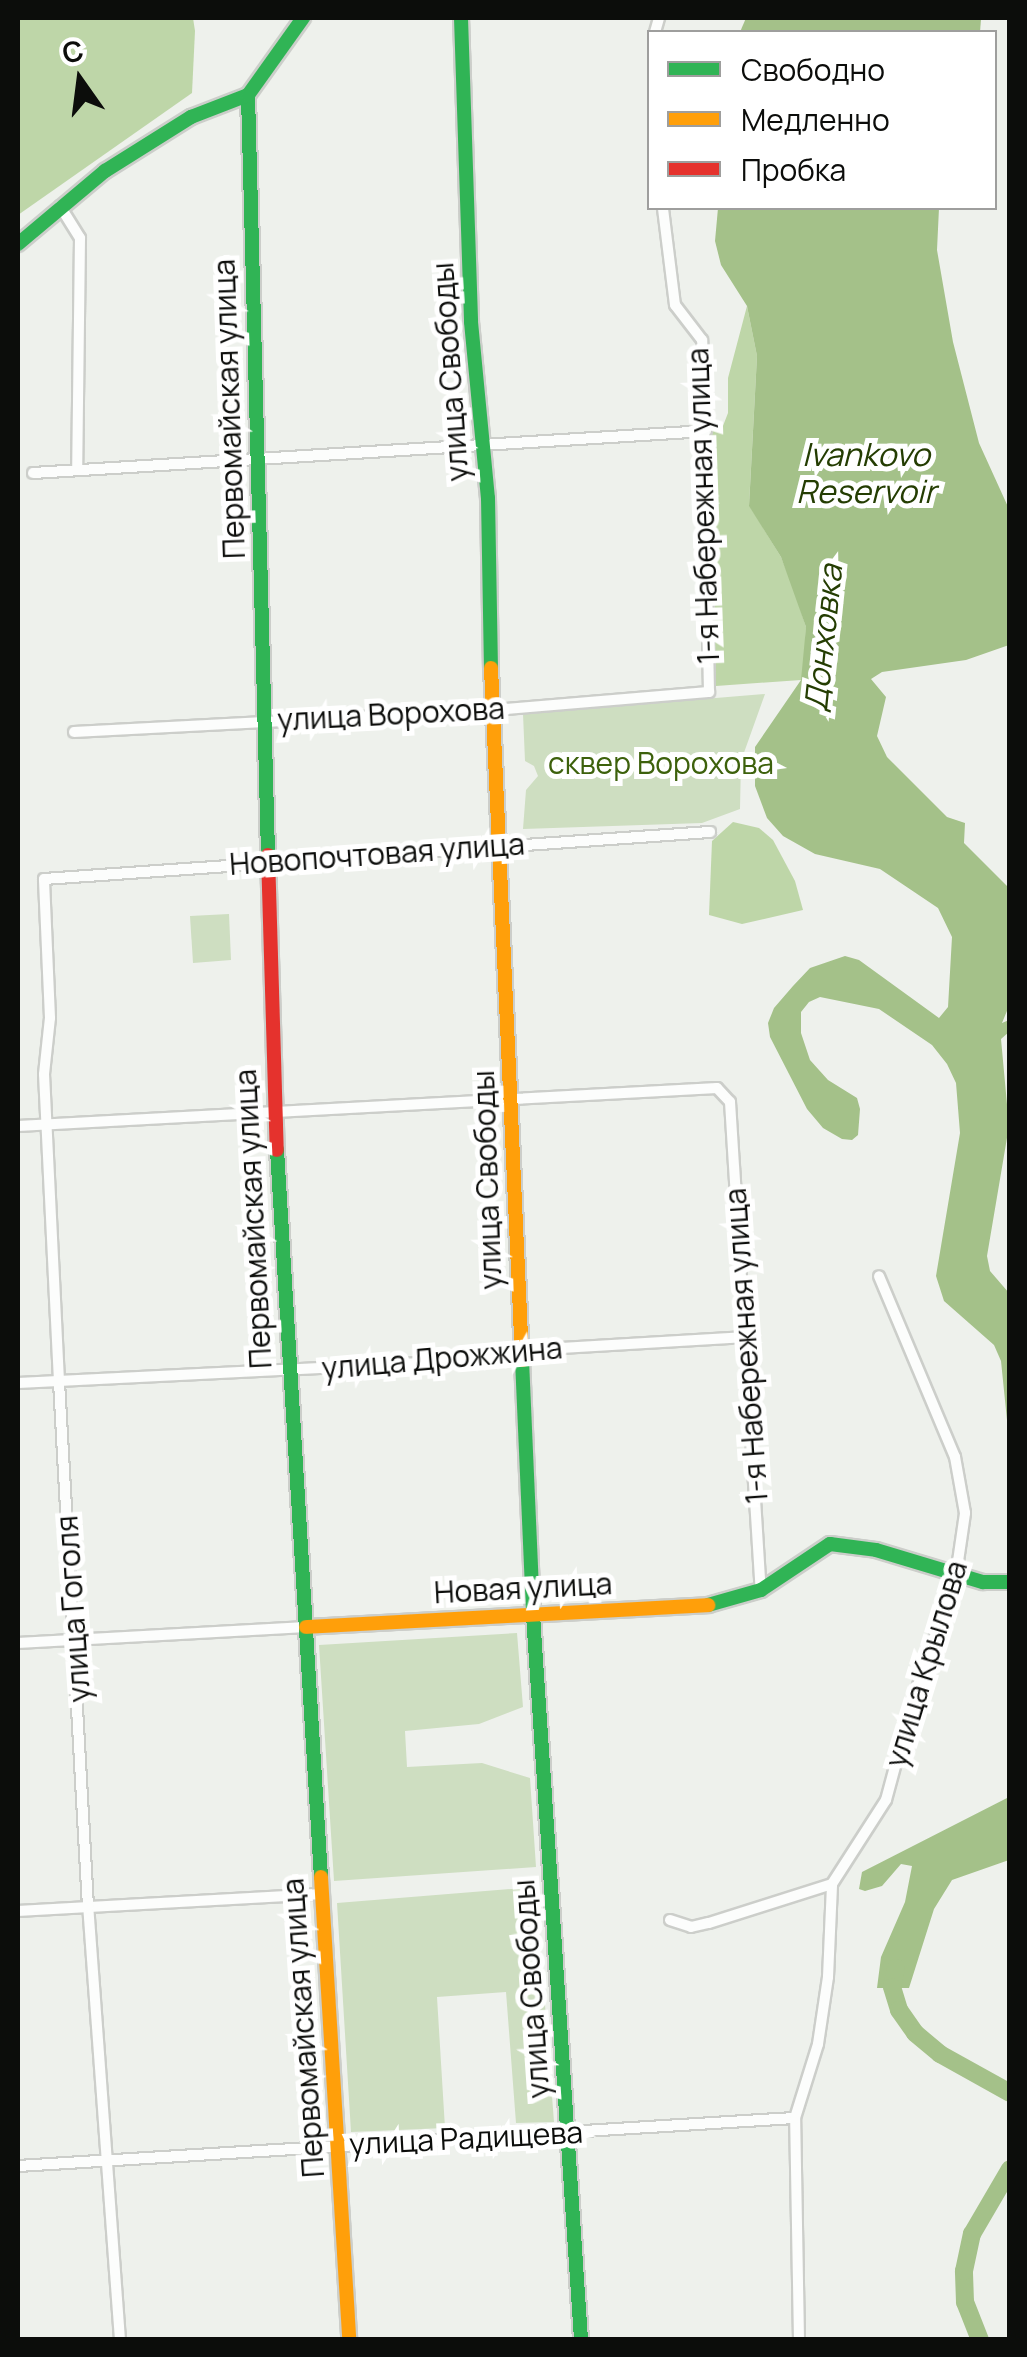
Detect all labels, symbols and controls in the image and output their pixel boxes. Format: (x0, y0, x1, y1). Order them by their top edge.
north arrow (30, 30, 130, 130)
text: С (58, 30, 87, 72)
legend (647, 30, 997, 210)
text: Свободно (741, 49, 885, 90)
text: Медленно (741, 99, 890, 140)
text: Пробка (741, 149, 846, 190)
street label: Первомайская улица (206, 259, 252, 559)
street label: улица Свободы (424, 261, 476, 483)
street label: 1-я Набережная улица (679, 347, 727, 665)
water label: Ivankovo Reservoir (796, 436, 936, 511)
water label: Донховка (796, 563, 850, 713)
street label: улица Ворохова (276, 690, 506, 738)
park label: сквер Ворохова (548, 745, 774, 781)
street label: Новопочтовая улица (228, 826, 526, 882)
street label: Первомайская улица (227, 1068, 279, 1370)
street label: улица Свободы (465, 1070, 509, 1290)
street label: 1-я Набережная улица (717, 1187, 775, 1505)
street label: улица Дрожжина (320, 1330, 564, 1386)
street label: улица Гоголя (49, 1514, 97, 1704)
street label: улица Крылова (877, 1556, 975, 1772)
street label: Новая улица (433, 1565, 613, 1611)
street label: Первомайская улица (275, 1877, 331, 2179)
street label: улица Свободы (505, 1878, 557, 2100)
street label: улица Радищева (348, 2114, 584, 2162)

